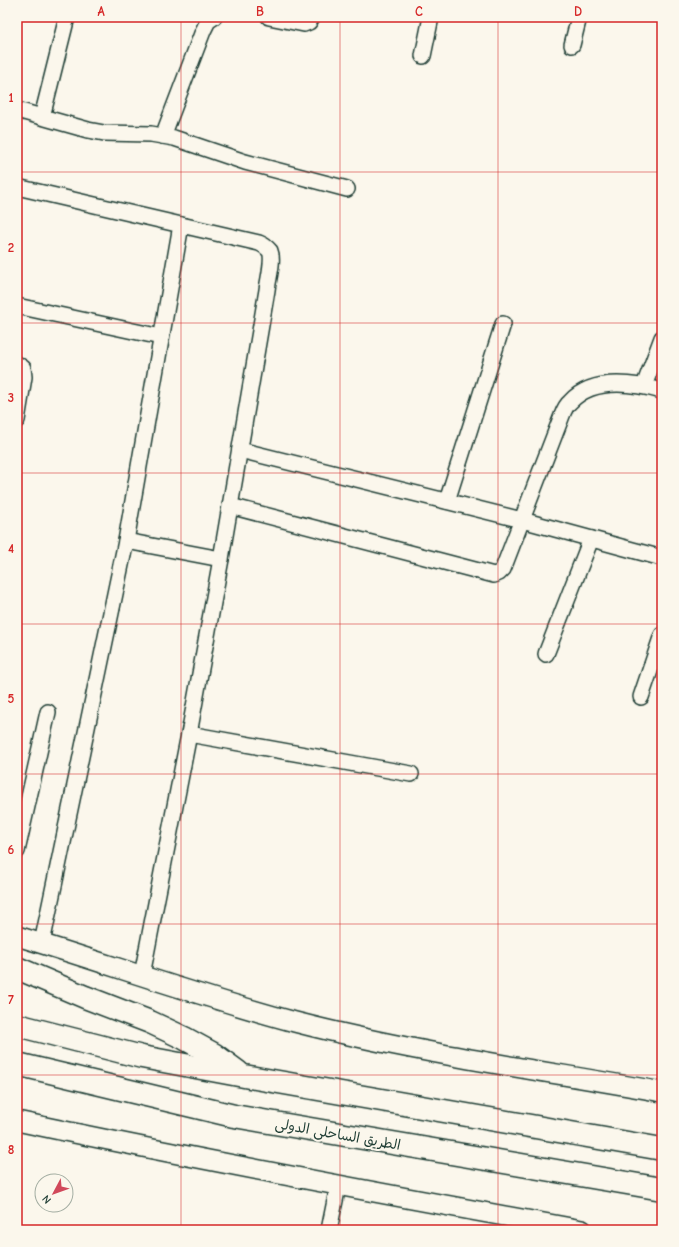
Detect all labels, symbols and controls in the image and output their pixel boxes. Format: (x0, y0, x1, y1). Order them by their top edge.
text: A (97, 4, 105, 19)
text: B (256, 4, 264, 19)
text: C (415, 4, 423, 19)
text: D (574, 4, 582, 19)
text: 1 (8, 90, 14, 105)
text: 2 (8, 240, 14, 255)
text: 3 (8, 390, 14, 405)
text: 4 (8, 541, 14, 556)
text: 5 (8, 691, 15, 706)
text: 6 (8, 842, 15, 857)
text: 7 (8, 992, 14, 1007)
street label: الطريق الساحلى الدولى (274, 1115, 402, 1154)
text: 8 (8, 1142, 14, 1157)
north arrow (34, 1173, 74, 1213)
text: N (40, 1192, 54, 1206)

